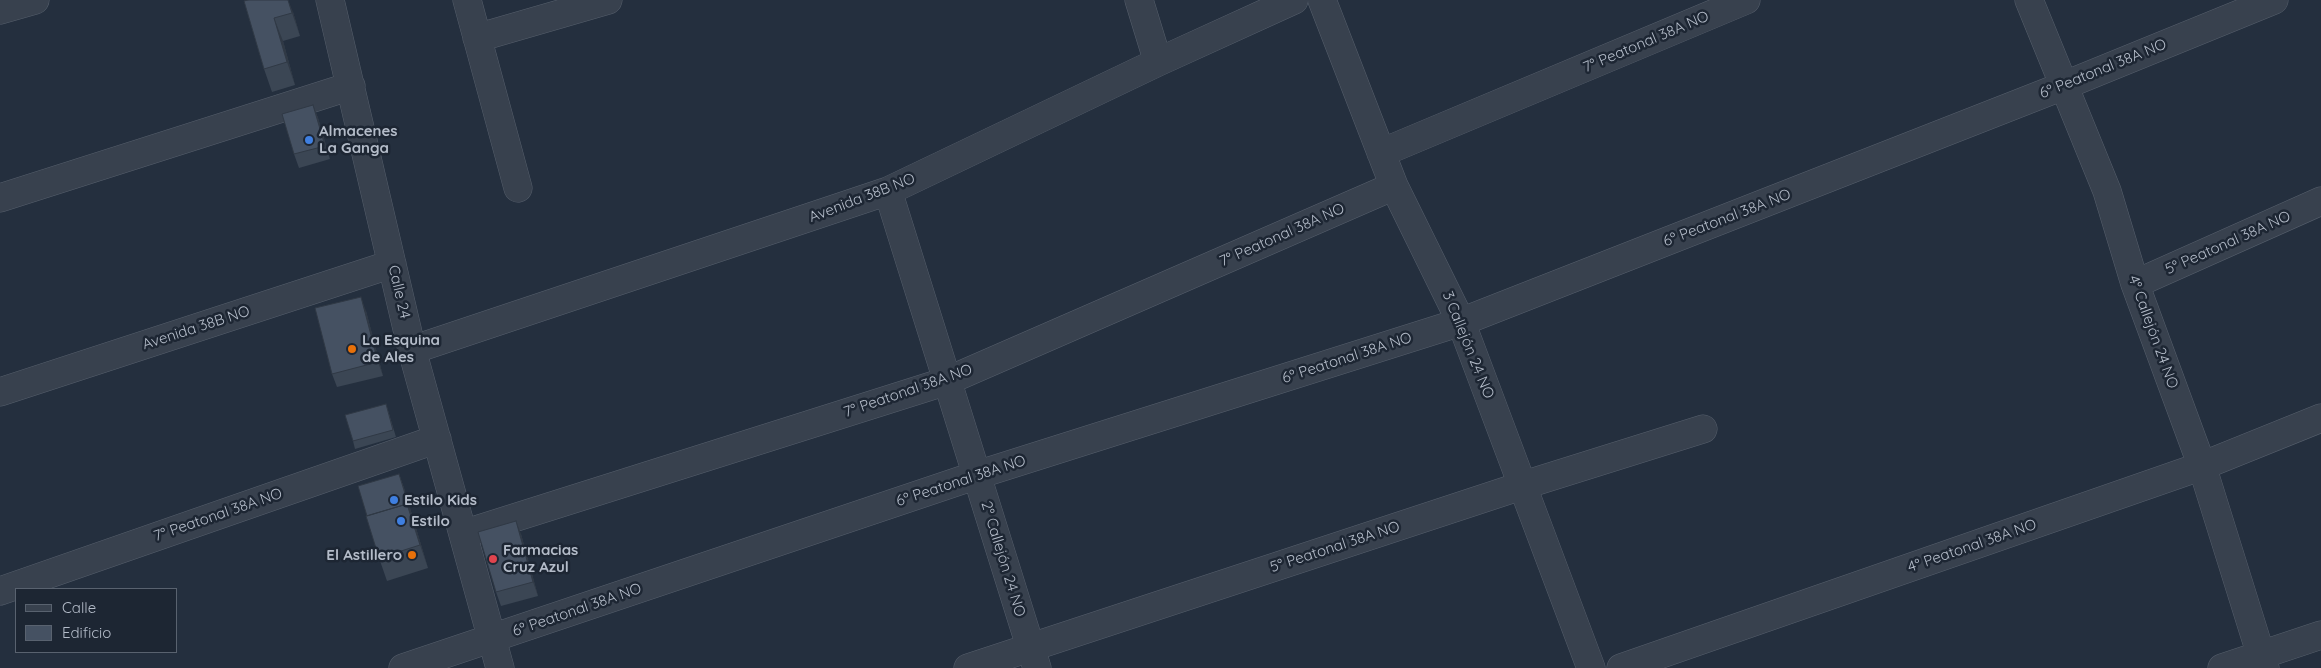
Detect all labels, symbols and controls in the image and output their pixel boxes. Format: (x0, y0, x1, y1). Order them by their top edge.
street label: 7° Peatonal 38A NO (1580, 7, 1712, 77)
street label: 6º Peatonal 38A NO (2037, 35, 2169, 103)
place label: Almacenes La Ganga (319, 122, 398, 157)
marker: Almacenes La Ganga (303, 134, 315, 146)
street label: Avenida 38B NO (806, 170, 918, 226)
street label: 6º Peatonal 38A NO (1661, 185, 1793, 251)
street label: 7° Peatonal 38A NO (1217, 199, 1347, 271)
street label: 5° Peatonal 38A NO (2163, 207, 2293, 279)
street label: Calle 24 (384, 264, 414, 320)
street label: 4° Callejón 24 NO (2124, 273, 2182, 391)
street label: 3 Callejón 24 NO (1438, 289, 1498, 401)
street label: Avenida 38B NO (140, 302, 252, 354)
street label: 6º Peatonal 38A NO (1280, 329, 1414, 387)
place label: La Esquina de Ales (362, 331, 440, 366)
marker: La Esquina de Ales (346, 343, 358, 355)
street label: 7° Peatonal 38A NO (841, 361, 975, 421)
street label: 6º Peatonal 38A NO (894, 452, 1028, 510)
street label: 7° Peatonal 38A NO (151, 485, 285, 545)
place label: Estilo Kids (404, 491, 477, 509)
marker: Estilo Kids (388, 494, 400, 506)
street label: 2° Callejón 24 NO (977, 499, 1029, 619)
place label: Estilo (411, 512, 450, 530)
marker: Estilo (395, 515, 407, 527)
street label: 4° Peatonal 38A NO (1905, 516, 2039, 576)
street label: 5° Peatonal 38A NO (1268, 518, 1402, 576)
place label: Farmacias Cruz Azul (503, 541, 578, 576)
place label: El Astillero (326, 546, 402, 564)
marker: El Astillero (406, 549, 418, 561)
marker: Farmacias Cruz Azul (487, 553, 499, 565)
street label: 6º Peatonal 38A NO (510, 579, 644, 641)
legend (15, 588, 178, 653)
text: Calle (62, 598, 96, 617)
text: Edificio (62, 623, 111, 642)

